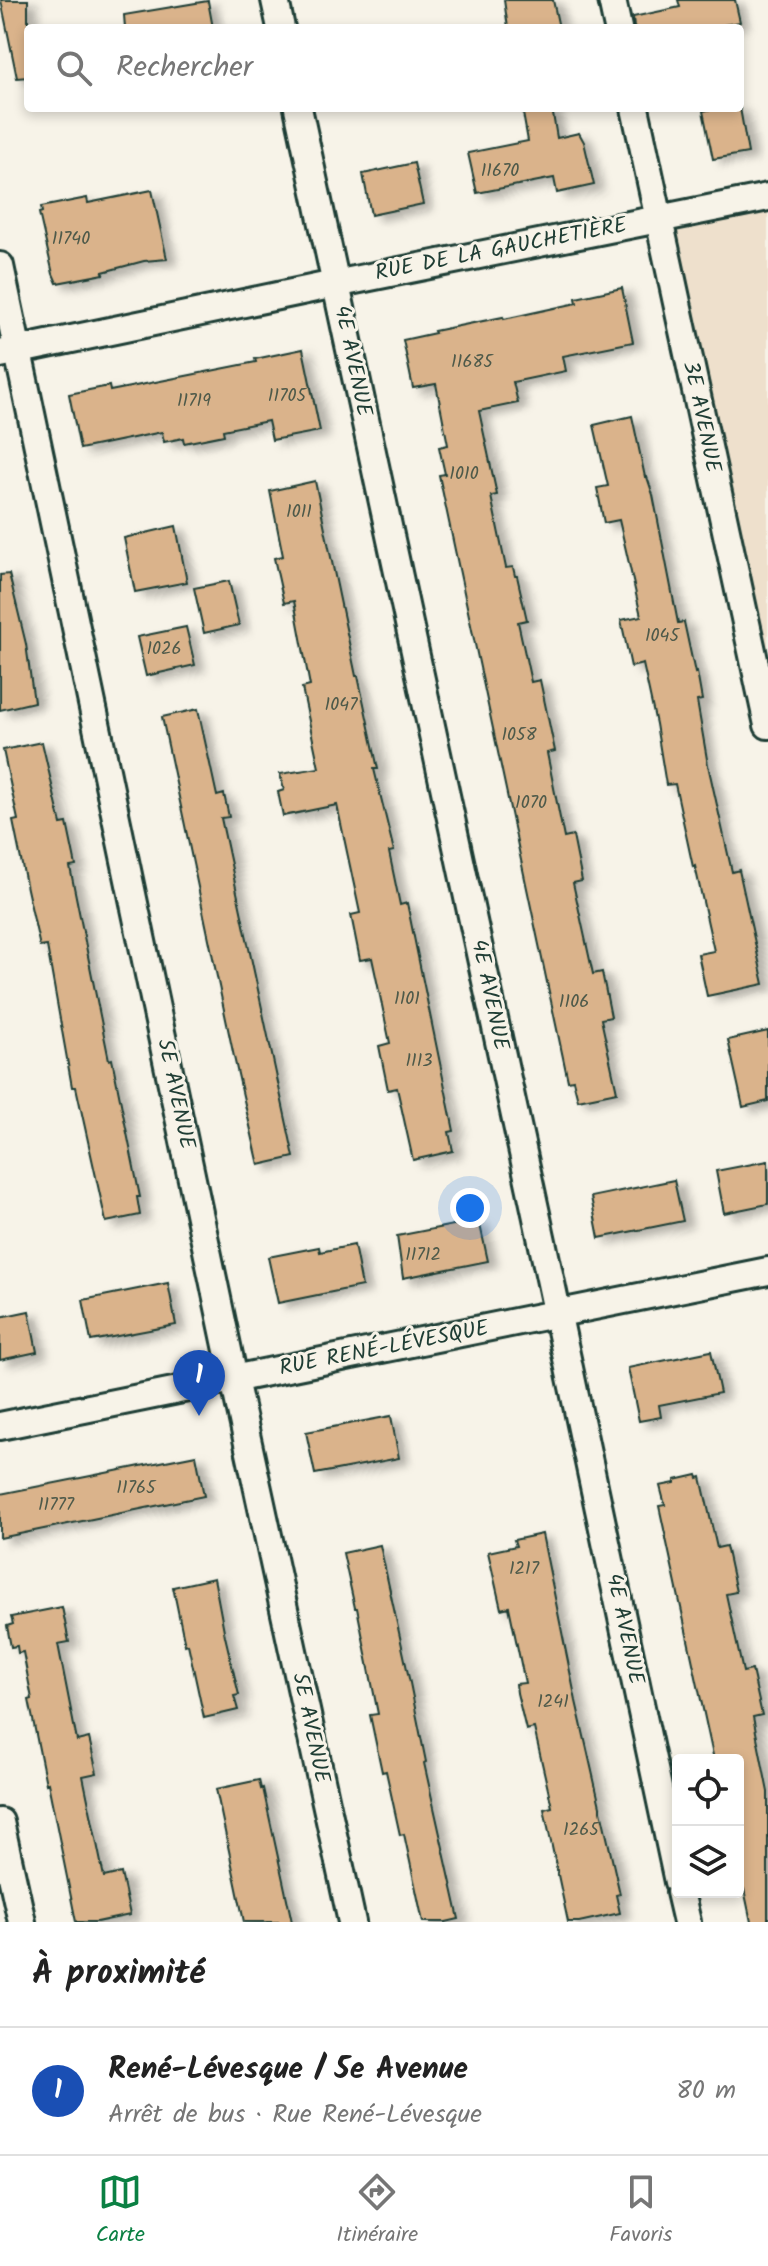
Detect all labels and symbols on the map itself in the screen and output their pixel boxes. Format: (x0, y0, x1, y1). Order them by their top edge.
house number: 11670 (481, 157, 519, 186)
street label: RUE DE LA GAUCHETIÈRE (372, 208, 631, 292)
house number: 11740 (52, 225, 90, 254)
street label: 4E AVENUE (323, 302, 381, 421)
house number: 11685 (451, 348, 494, 377)
street label: 3E AVENUE (672, 358, 730, 477)
house number: 11705 (268, 382, 307, 411)
house number: 11719 (177, 387, 211, 416)
house number: 1010 (449, 460, 479, 489)
house number: 1011 (286, 498, 312, 527)
house number: 1045 (645, 622, 680, 651)
house number: 1026 (146, 635, 182, 664)
house number: 1047 (325, 691, 358, 720)
house number: 1058 (501, 721, 537, 750)
house number: 1070 (515, 789, 547, 818)
street label: 4E AVENUE (460, 936, 518, 1055)
house number: 1101 (394, 985, 420, 1014)
house number: 1106 (559, 988, 589, 1017)
street label: 5E AVENUE (146, 1035, 204, 1154)
house number: 1113 (405, 1047, 433, 1076)
your location (450, 1188, 490, 1228)
house number: 11712 (405, 1241, 441, 1270)
street label: RUE RENÉ-LÉVESQUE (276, 1311, 493, 1386)
pin: 1 (173, 1350, 225, 1416)
house number: 11765 (116, 1474, 157, 1503)
house number: 11777 (38, 1491, 75, 1520)
house number: 1217 (509, 1555, 540, 1584)
street label: 4E AVENUE (595, 1570, 653, 1689)
street label: 5E AVENUE (281, 1669, 339, 1788)
house number: 1241 (537, 1688, 569, 1717)
house number: 1265 (563, 1816, 600, 1845)

